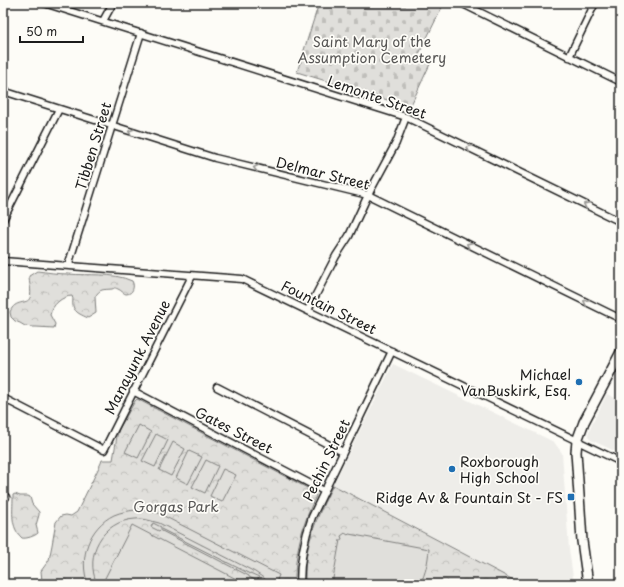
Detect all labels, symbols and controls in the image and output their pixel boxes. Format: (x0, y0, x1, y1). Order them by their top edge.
scale bar (20, 18, 83, 44)
text: 50 m (26, 22, 57, 40)
park label: Saint Mary of the Assumption Cemetery (298, 31, 446, 68)
street label: Lemonte Street (325, 70, 430, 124)
street label: Tibben Street (70, 99, 116, 193)
one-way arrow (128, 128, 135, 136)
one-way arrow (466, 145, 474, 153)
street label: Delmar Street (274, 151, 372, 195)
one-way arrow (253, 165, 259, 173)
one-way arrow (583, 202, 590, 210)
one-way arrow (466, 242, 474, 250)
street label: Fountain Street (278, 275, 380, 339)
street label: Manayunk Avenue (99, 296, 175, 418)
one-way arrow (583, 299, 590, 307)
place label: Michael VanBuskirk, Esq. (461, 364, 571, 401)
marker: Michael VanBuskirk, Esq. (574, 377, 584, 387)
street label: Gates Street (192, 401, 277, 459)
street label: Pechin Street (297, 415, 355, 505)
place label: Roxborough High School (460, 451, 539, 488)
marker: Roxborough High School (447, 464, 457, 474)
place label: Ridge Av & Fountain St - FS (376, 487, 563, 508)
marker: Ridge Av & Fountain St - FS (566, 492, 576, 502)
park label: Gorgas Park (133, 496, 219, 517)

